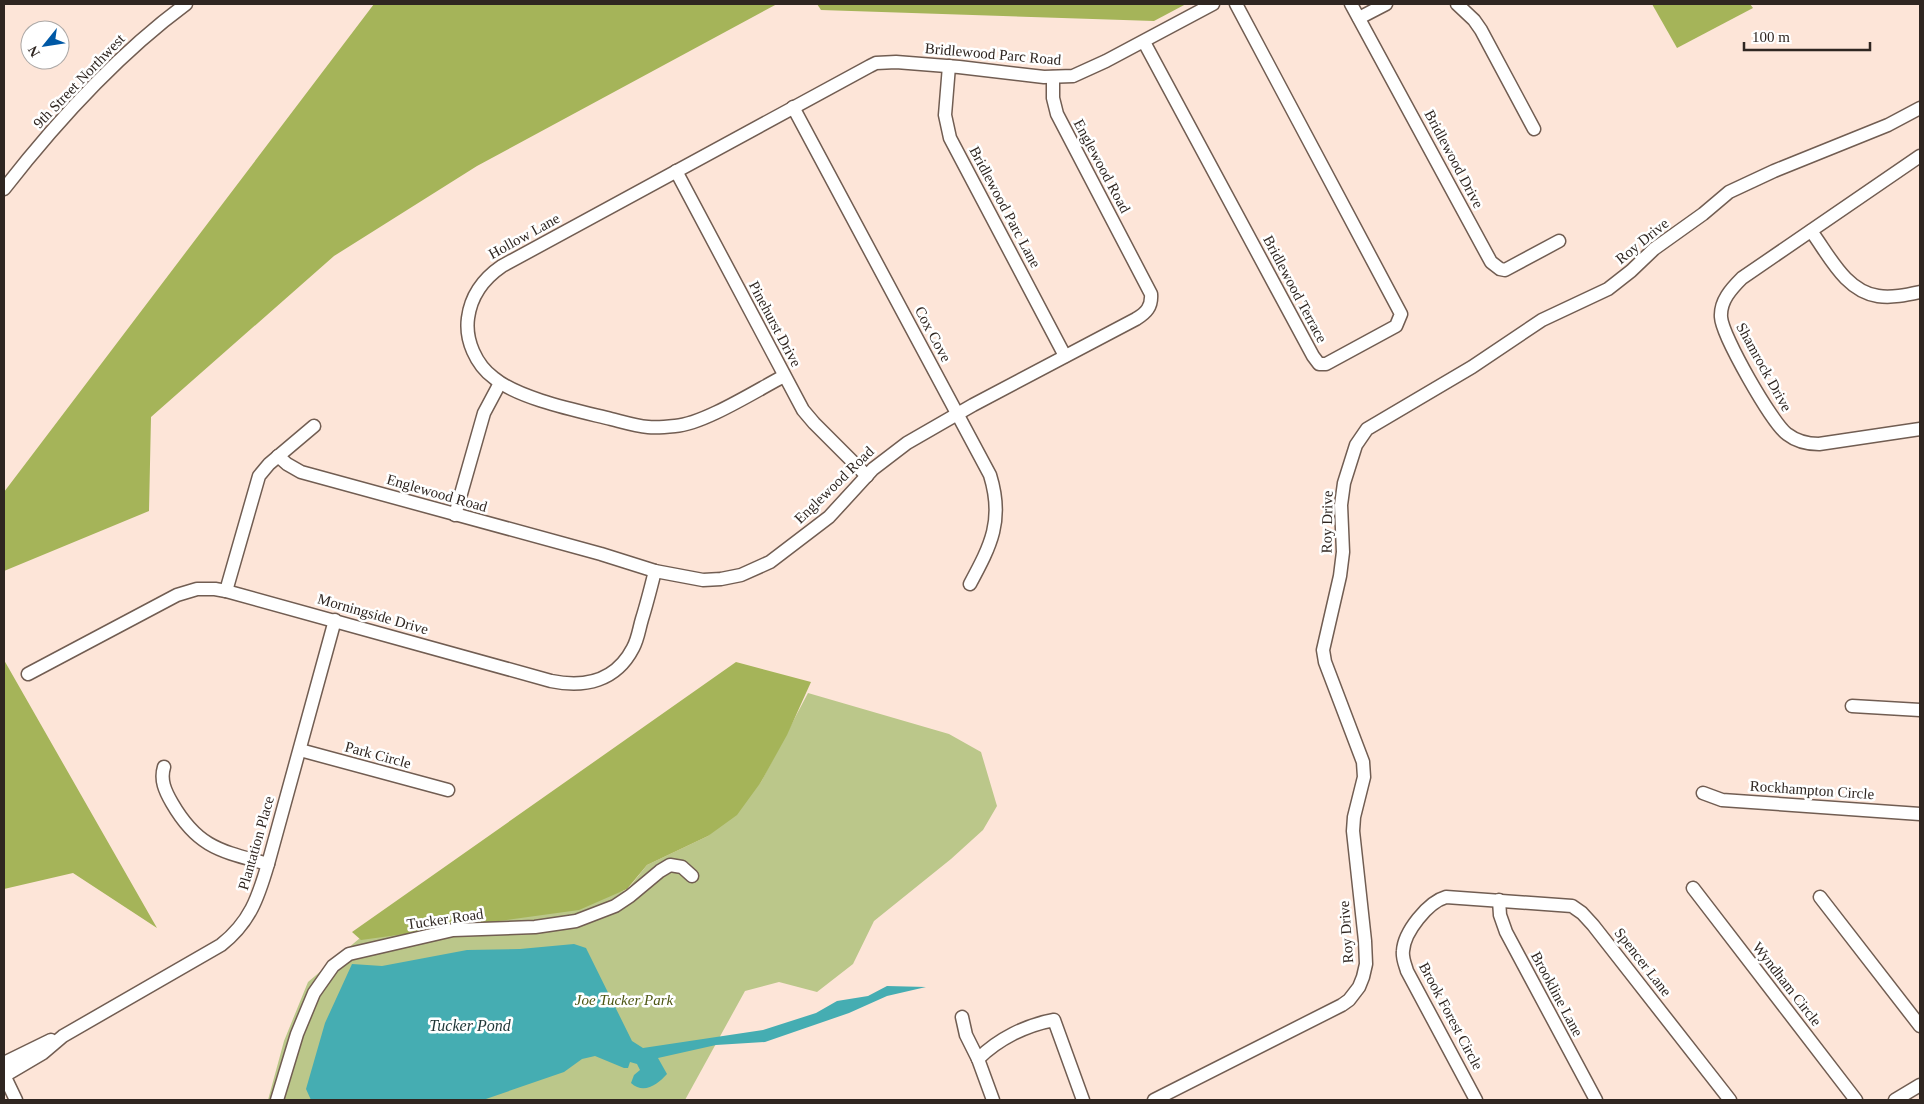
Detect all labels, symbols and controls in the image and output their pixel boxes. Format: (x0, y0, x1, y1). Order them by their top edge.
north arrow (20, 20, 70, 70)
scale bar (1744, 20, 1870, 52)
text: 100 m (1752, 29, 1790, 45)
street label: 9th Street Northwest (29, 30, 129, 132)
street label: Bridlewood Parc Road (924, 40, 1062, 68)
street label: Bridlewood Drive (1421, 107, 1487, 211)
street label: Englewood Road (1071, 116, 1134, 216)
street label: Bridlewood Parc Lane (966, 144, 1044, 271)
street label: Hollow Lane (486, 210, 563, 262)
street label: Roy Drive (1613, 215, 1672, 267)
street label: Bridlewood Terrace (1260, 233, 1330, 346)
street label: Pinehurst Drive (746, 278, 804, 370)
street label: Cox Cove (912, 304, 954, 365)
street label: Shamrock Drive (1733, 320, 1795, 414)
street label: Englewood Road (791, 443, 877, 527)
street label: Englewood Road (385, 471, 490, 515)
street label: Roy Drive (1318, 490, 1336, 554)
street label: Morningside Drive (316, 591, 431, 638)
street label: Park Circle (343, 738, 413, 772)
street label: Rockhampton Circle (1749, 778, 1875, 802)
street label: Plantation Place (235, 794, 277, 892)
street label: Roy Drive (1336, 900, 1356, 964)
street label: Tucker Road (406, 906, 485, 932)
street label: Spencer Lane (1611, 925, 1675, 1000)
street label: Wyndham Circle (1749, 939, 1825, 1029)
street label: Brookline Lane (1528, 949, 1586, 1039)
street label: Brook Forest Circle (1416, 960, 1486, 1073)
park label: Joe Tucker Park (575, 992, 673, 1008)
water label: Tucker Pond (429, 1017, 512, 1034)

